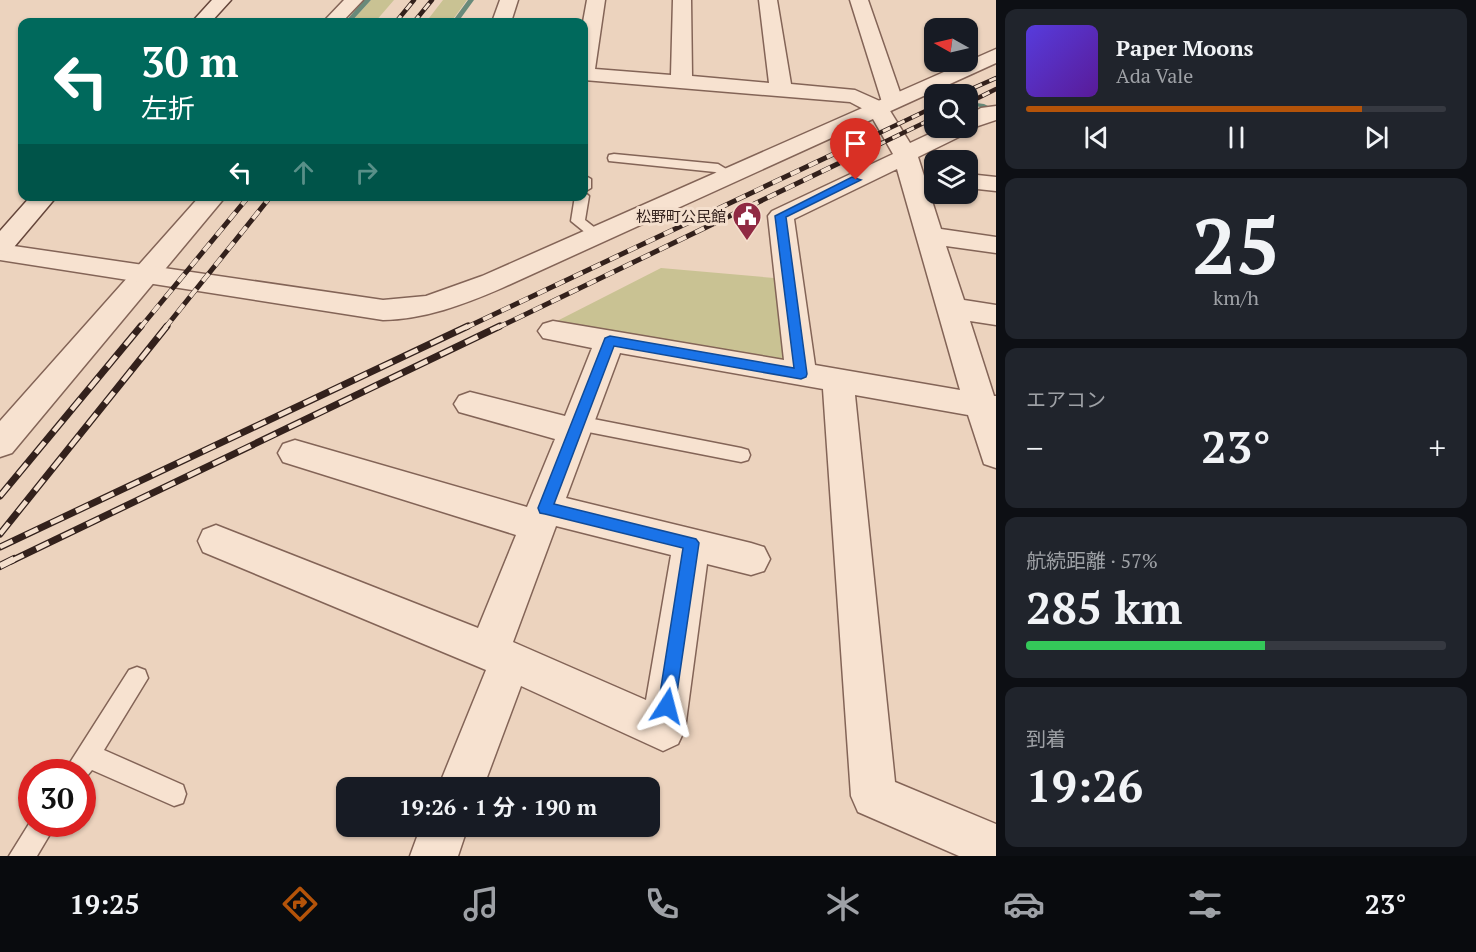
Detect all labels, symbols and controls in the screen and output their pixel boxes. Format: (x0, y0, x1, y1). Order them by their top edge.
north arrow (924, 18, 978, 72)
map controls (924, 18, 978, 204)
text: 30 m (141, 33, 239, 89)
text: Paper Moons (1116, 33, 1254, 62)
icon: left (42, 42, 120, 120)
text: Ada Vale (1116, 62, 1193, 89)
button: search (924, 84, 978, 138)
text: 左折 (141, 90, 195, 126)
pin (830, 118, 881, 180)
icon: previous (1080, 121, 1113, 154)
icon: pause (1220, 121, 1253, 154)
icon: next (1360, 121, 1393, 154)
icon: arrive (839, 127, 872, 160)
button: layers (924, 150, 978, 204)
icon: left (224, 156, 257, 189)
icon: ahead (287, 156, 320, 189)
icon: right (350, 156, 383, 189)
text: 25 (1192, 193, 1280, 296)
public building icon: 松野町公民館 (731, 200, 763, 242)
place label: 松野町公民館 (636, 206, 726, 226)
text: km/h (1213, 284, 1259, 311)
text: エアコン (1026, 386, 1106, 413)
text: 23° (1201, 416, 1271, 476)
text: − (1026, 426, 1044, 469)
text: + (1428, 426, 1446, 469)
text: 航続距離 · 57% (1026, 547, 1158, 574)
text: 285 km (1026, 577, 1182, 637)
position arrow (635, 674, 699, 738)
text: 到着 (1026, 725, 1066, 752)
text: 19:26 (1026, 755, 1143, 815)
speed limit sign: 30 (18, 759, 96, 837)
text: 19:26 · 1 分 · 190 m (399, 792, 597, 821)
icon: directions (279, 883, 321, 925)
icon: music (460, 883, 502, 925)
icon: phone (641, 883, 683, 925)
icon: climate (822, 883, 864, 925)
icon: car (1003, 883, 1045, 925)
icon: filters (1184, 883, 1226, 925)
text: 19:25 (70, 886, 140, 922)
text: 23° (1365, 886, 1406, 922)

